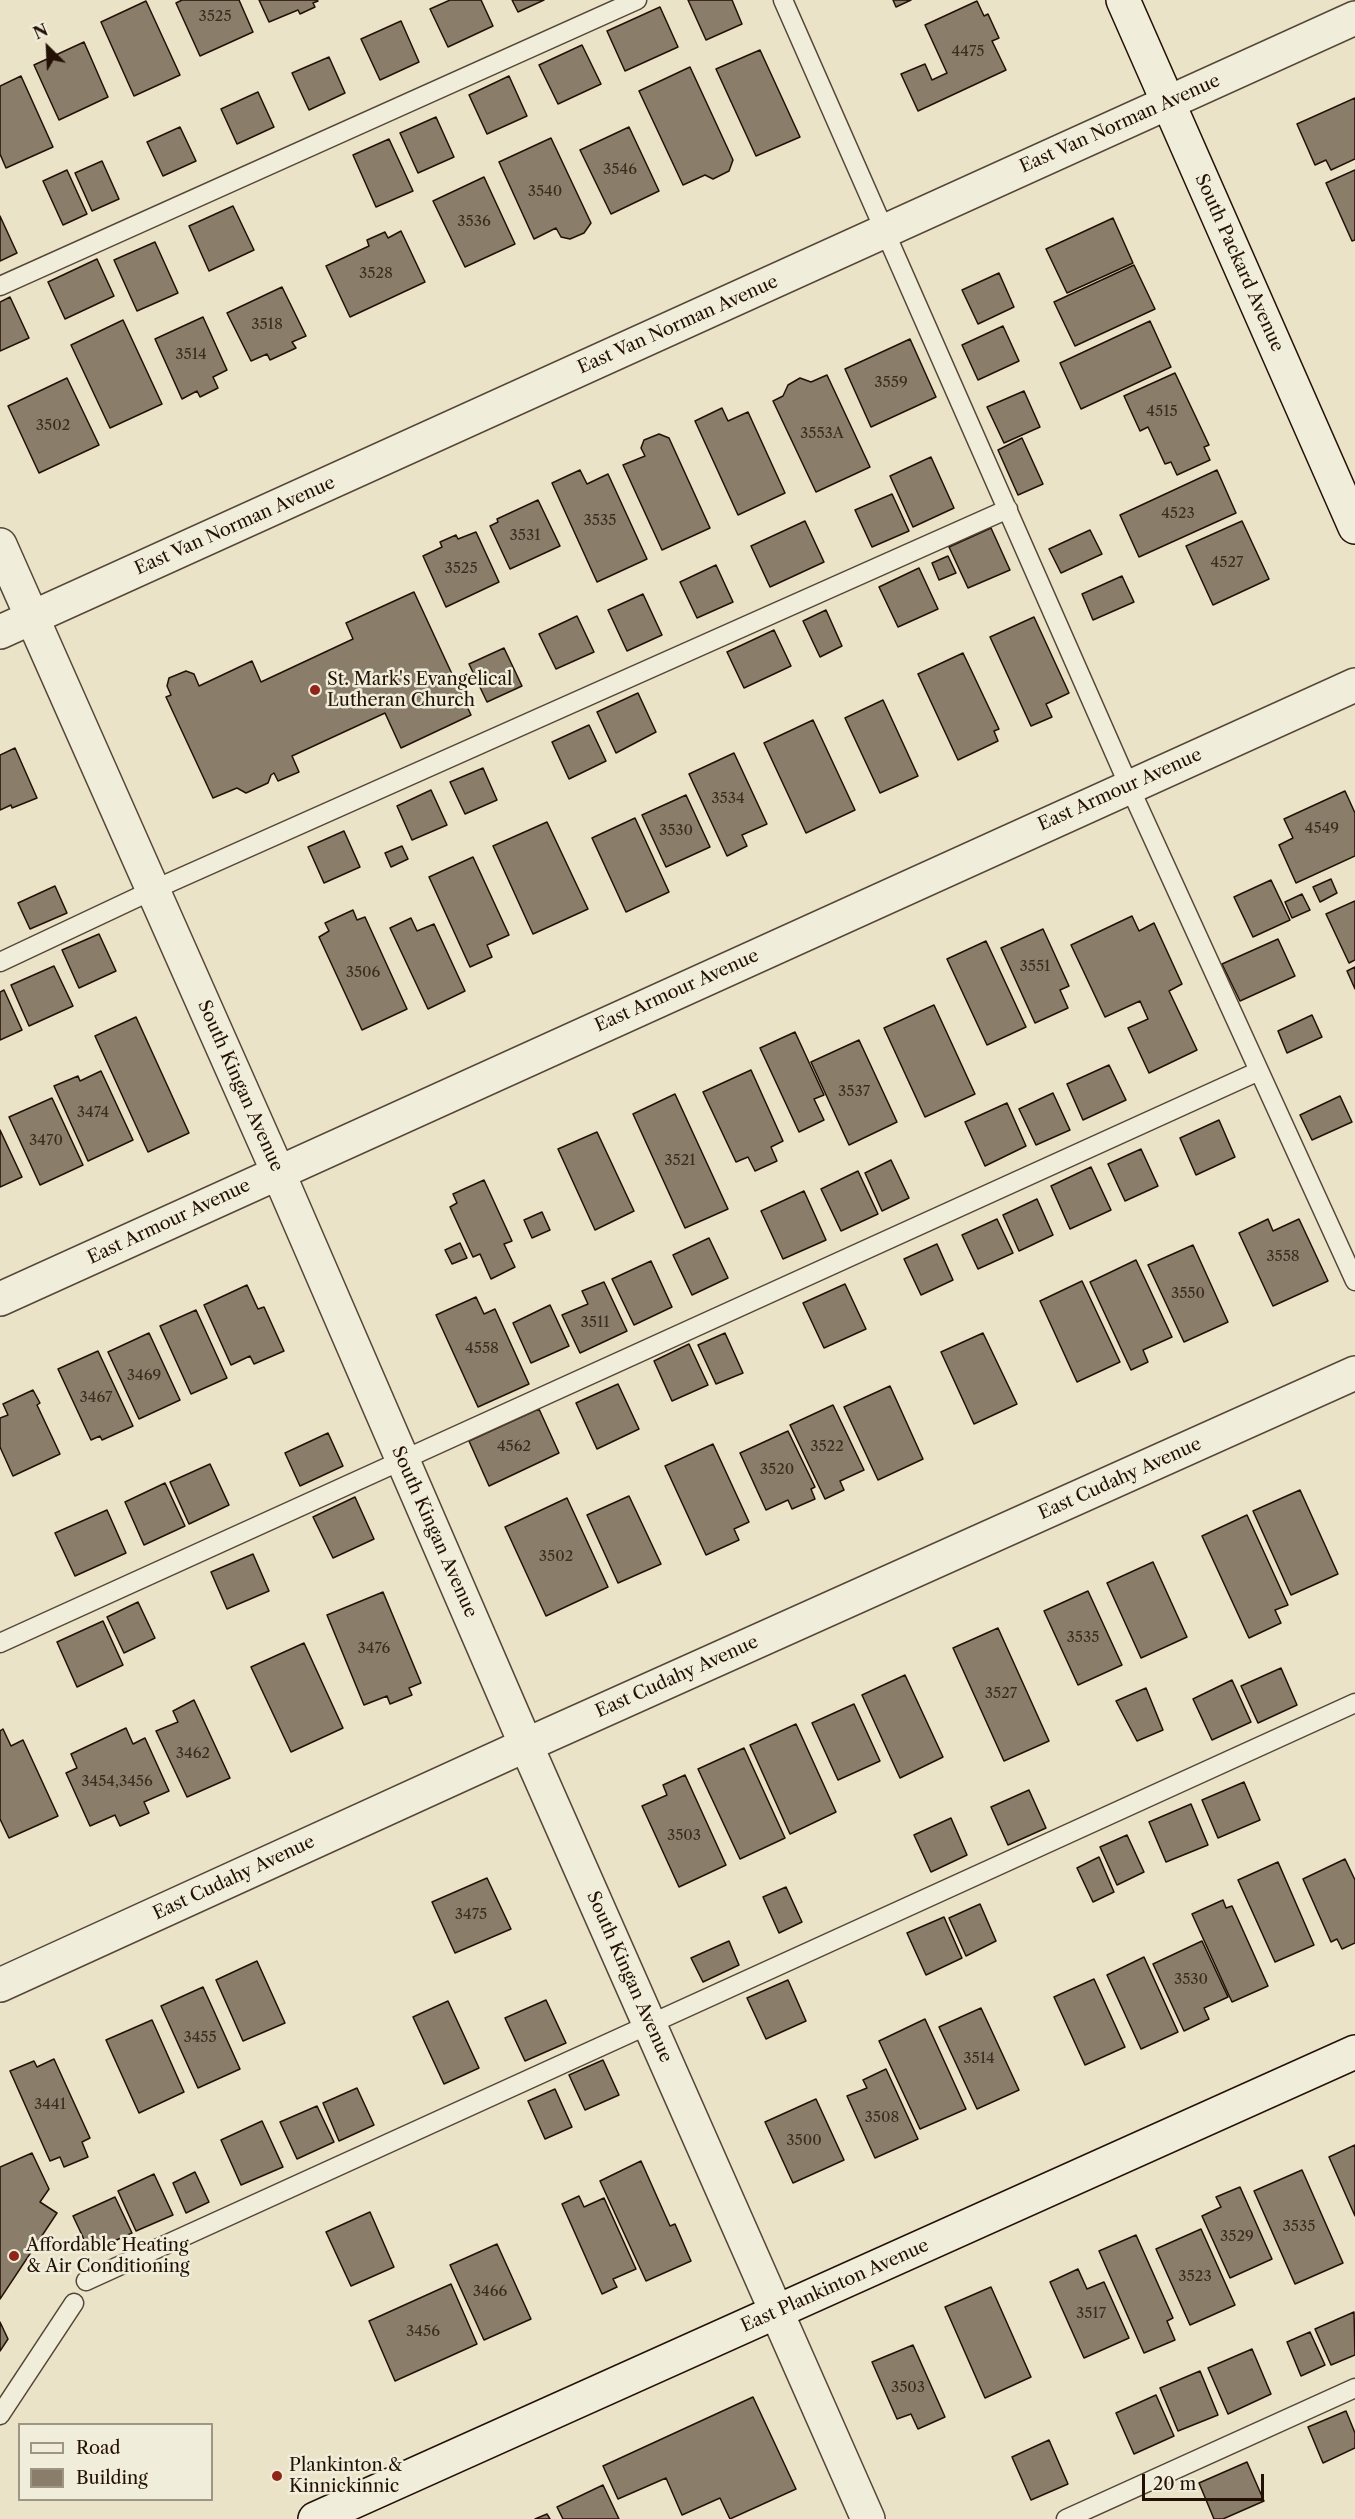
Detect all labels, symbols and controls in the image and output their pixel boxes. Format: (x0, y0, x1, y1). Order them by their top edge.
house number: 3525 (198, 8, 232, 26)
north arrow (18, 18, 78, 78)
text: N (30, 20, 51, 44)
house number: 4475 (952, 43, 984, 61)
street label: East Van Norman Avenue (1016, 70, 1224, 178)
house number: 3546 (603, 161, 637, 179)
street label: South Packard Avenue (1190, 171, 1288, 355)
house number: 3540 (528, 183, 562, 201)
house number: 3536 (457, 213, 491, 231)
house number: 3528 (359, 265, 393, 283)
street label: East Van Norman Avenue (574, 271, 782, 379)
house number: 3518 (251, 316, 283, 334)
house number: 3514 (175, 346, 207, 364)
house number: 3559 (874, 374, 908, 392)
house number: 4515 (1146, 403, 1178, 421)
house number: 3502 (36, 417, 70, 435)
house number: 3553A (800, 425, 844, 443)
street label: East Van Norman Avenue (131, 472, 339, 580)
house number: 4523 (1161, 505, 1195, 523)
house number: 3535 (584, 512, 616, 530)
house number: 3531 (510, 527, 540, 545)
house number: 4527 (1211, 554, 1243, 572)
house number: 3525 (444, 560, 478, 578)
place label: St. Mark's Evangelical Lutheran Church (327, 669, 512, 712)
marker: St. Mark's Evangelical Lutheran Church (308, 683, 322, 697)
street label: East Armour Avenue (1035, 744, 1205, 836)
house number: 3534 (711, 790, 745, 808)
house number: 4549 (1305, 820, 1339, 838)
house number: 3530 (659, 822, 693, 840)
street label: East Armour Avenue (592, 945, 762, 1037)
house number: 3551 (1020, 958, 1050, 976)
house number: 3506 (346, 964, 380, 982)
street label: South Kingan Avenue (192, 997, 288, 1175)
house number: 3537 (838, 1083, 870, 1101)
house number: 3474 (77, 1104, 109, 1122)
house number: 3470 (29, 1132, 63, 1150)
house number: 3521 (664, 1152, 696, 1170)
street label: East Armour Avenue (84, 1175, 254, 1269)
house number: 3558 (1266, 1248, 1300, 1266)
house number: 3550 (1171, 1285, 1205, 1303)
house number: 3511 (580, 1314, 610, 1332)
house number: 4558 (465, 1340, 499, 1358)
house number: 3469 (127, 1367, 161, 1385)
house number: 3467 (80, 1389, 112, 1407)
street label: East Cudahy Avenue (1035, 1433, 1205, 1525)
house number: 4562 (497, 1438, 531, 1456)
house number: 3522 (810, 1438, 844, 1456)
street label: South Kingan Avenue (386, 1443, 482, 1621)
house number: 3520 (760, 1461, 794, 1479)
house number: 3502 (539, 1548, 573, 1566)
house number: 3535 (1067, 1629, 1099, 1647)
street label: East Cudahy Avenue (592, 1631, 762, 1723)
house number: 3476 (358, 1640, 390, 1658)
house number: 3527 (985, 1685, 1017, 1703)
house number: 3462 (176, 1745, 210, 1763)
house number: 3454,3456 (81, 1773, 153, 1791)
house number: 3503 (667, 1827, 701, 1845)
street label: East Cudahy Avenue (150, 1831, 318, 1925)
street label: South Kingan Avenue (581, 1888, 677, 2066)
house number: 3475 (455, 1906, 487, 1924)
house number: 3530 (1174, 1971, 1208, 1989)
house number: 3455 (183, 2029, 217, 2047)
house number: 3514 (963, 2050, 995, 2068)
house number: 3441 (34, 2096, 66, 2114)
house number: 3508 (865, 2109, 899, 2127)
house number: 3500 (786, 2132, 822, 2150)
house number: 3535 (1283, 2218, 1315, 2236)
house number: 3529 (1220, 2228, 1254, 2246)
place label: Affordable Heating & Air Conditioning (26, 2235, 190, 2278)
street label: East Plankinton Avenue (738, 2235, 932, 2337)
marker: Affordable Heating & Air Conditioning (7, 2249, 21, 2263)
house number: 3523 (1178, 2268, 1212, 2286)
house number: 3466 (473, 2283, 507, 2301)
house number: 3517 (1076, 2305, 1106, 2323)
house number: 3456 (406, 2323, 440, 2341)
house number: 3503 (891, 2379, 925, 2397)
legend (18, 2423, 213, 2501)
text: Road (76, 2437, 121, 2459)
place label: Plankinton & Kinnickinnic (289, 2455, 402, 2498)
scale bar (1145, 2462, 1266, 2500)
text: Building (76, 2467, 148, 2489)
marker: Plankinton & Kinnickinnic (270, 2469, 284, 2483)
text: 20 m (1153, 2473, 1196, 2495)

